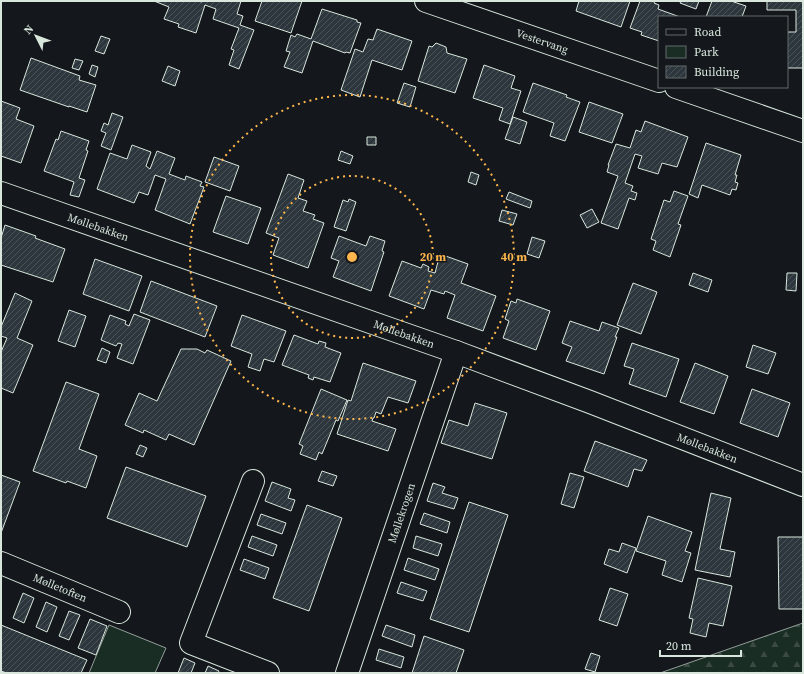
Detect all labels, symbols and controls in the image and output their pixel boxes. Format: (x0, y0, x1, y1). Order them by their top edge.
north arrow (16, 16, 56, 56)
legend (658, 16, 788, 88)
text: N (21, 22, 37, 38)
text: Road (694, 24, 721, 40)
street label: Vestervang (514, 25, 571, 57)
text: Park (694, 44, 719, 60)
text: Building (694, 64, 739, 80)
street label: Møllebakken (66, 209, 131, 245)
text: 20 m (420, 249, 446, 265)
text: 40 m (501, 249, 527, 265)
centre of rings (345, 250, 359, 264)
street label: Møllebakken (372, 316, 437, 352)
street label: Møllebakken (675, 429, 740, 466)
street label: Møllekrogen (384, 481, 419, 545)
street label: Mølletoften (31, 570, 90, 605)
scale bar (660, 632, 741, 658)
text: 20 m (666, 638, 692, 654)

